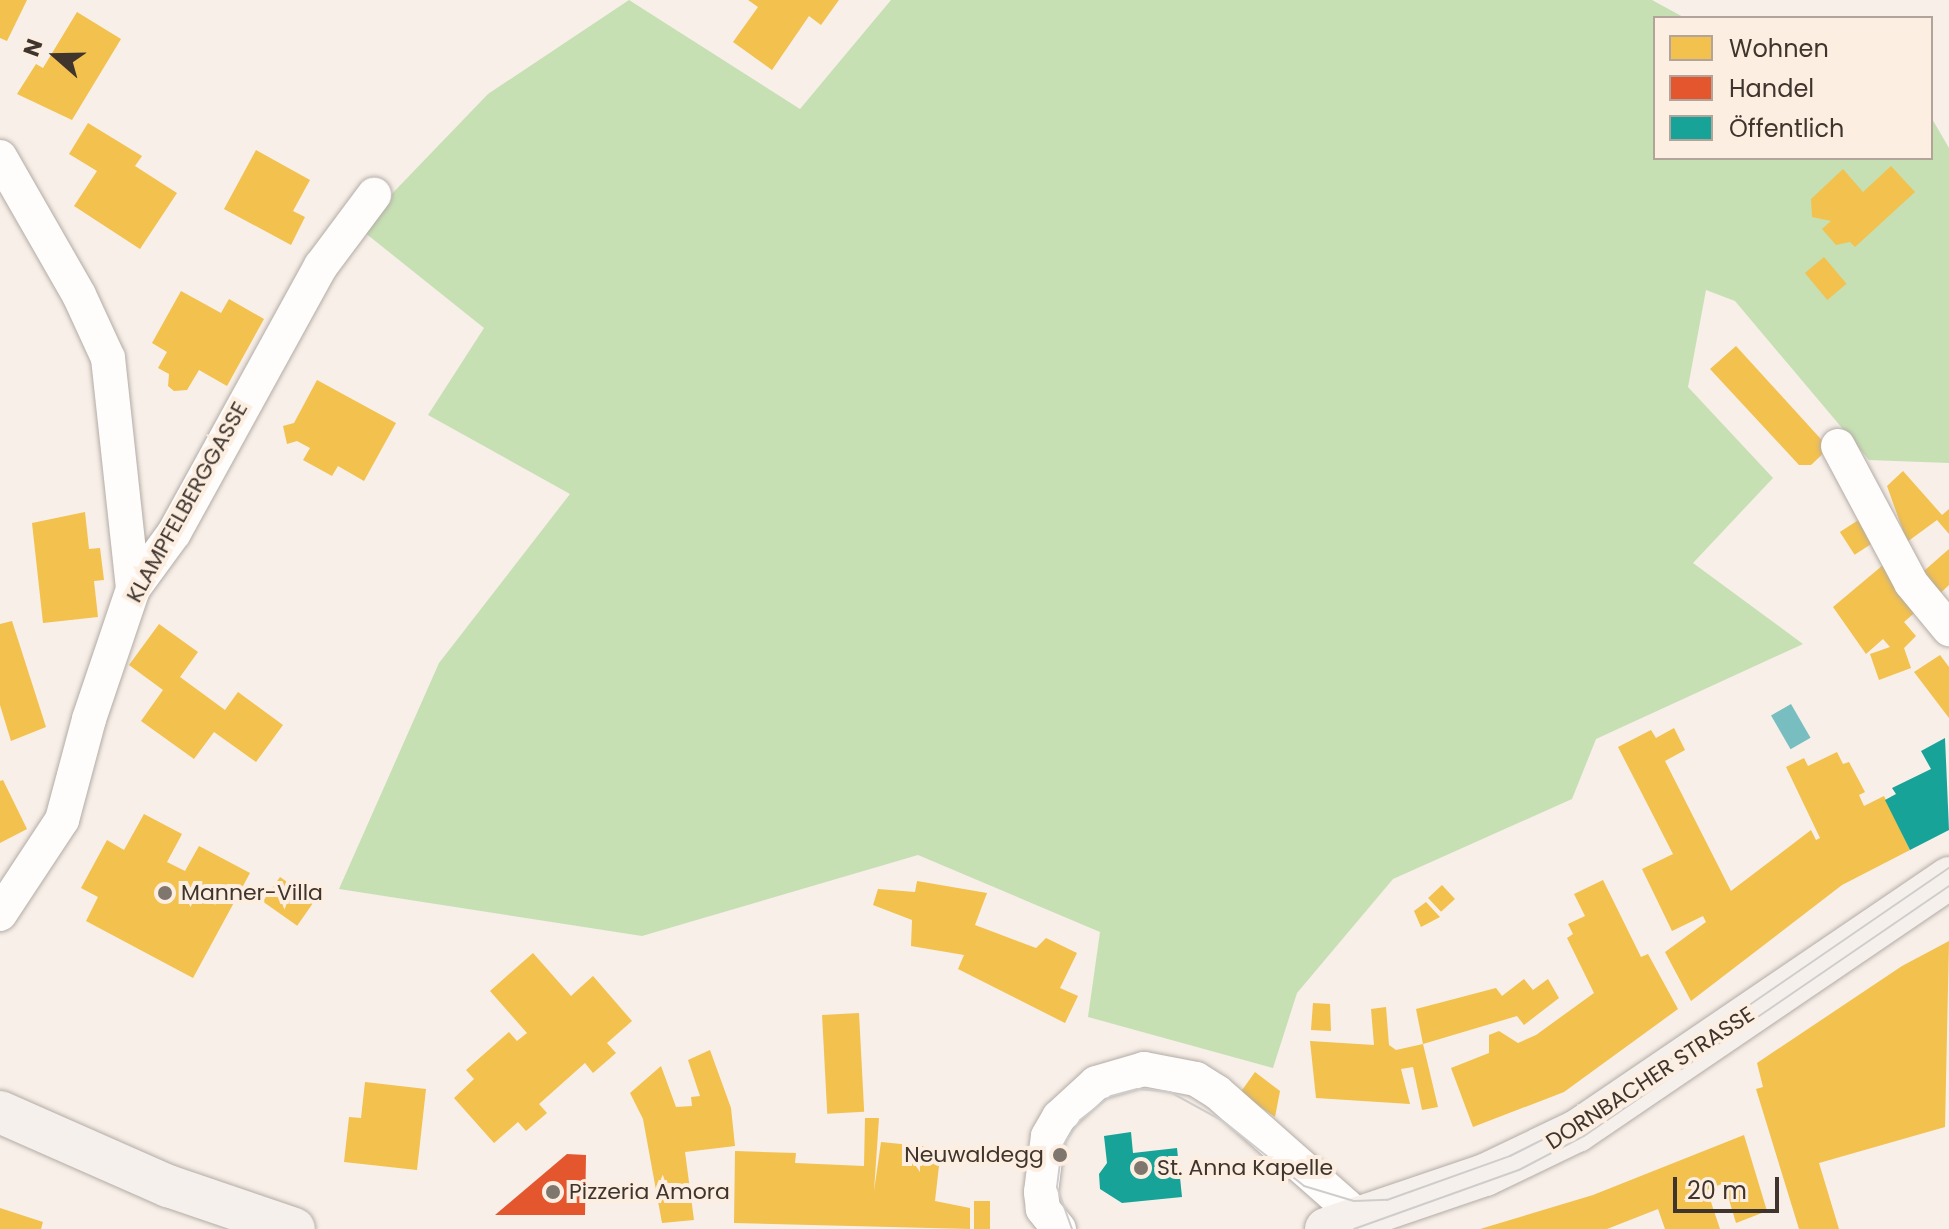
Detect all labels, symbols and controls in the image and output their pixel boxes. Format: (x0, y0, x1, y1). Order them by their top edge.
north arrow (16, 16, 96, 96)
legend (1653, 16, 1933, 160)
text: Wohnen (1729, 32, 1829, 65)
text: N (16, 35, 50, 61)
text: Handel (1729, 72, 1814, 105)
text: Öffentlich (1729, 112, 1844, 145)
street label: KLAMPFELBERGGASSE (121, 397, 253, 607)
place label: Manner-Villa (181, 880, 323, 906)
marker: Manner-Villa (156, 884, 174, 902)
street label: DORNBACHER STRASSE (1541, 1001, 1759, 1155)
place label: Neuwaldegg (904, 1142, 1044, 1168)
marker: Neuwaldegg (1051, 1146, 1069, 1164)
place label: St. Anna Kapelle (1157, 1155, 1333, 1181)
marker: St. Anna Kapelle (1132, 1159, 1150, 1177)
scale bar (1677, 1161, 1783, 1211)
text: 20 m (1687, 1174, 1747, 1207)
place label: Pizzeria Amora (569, 1179, 730, 1205)
marker: Pizzeria Amora (544, 1183, 562, 1201)

